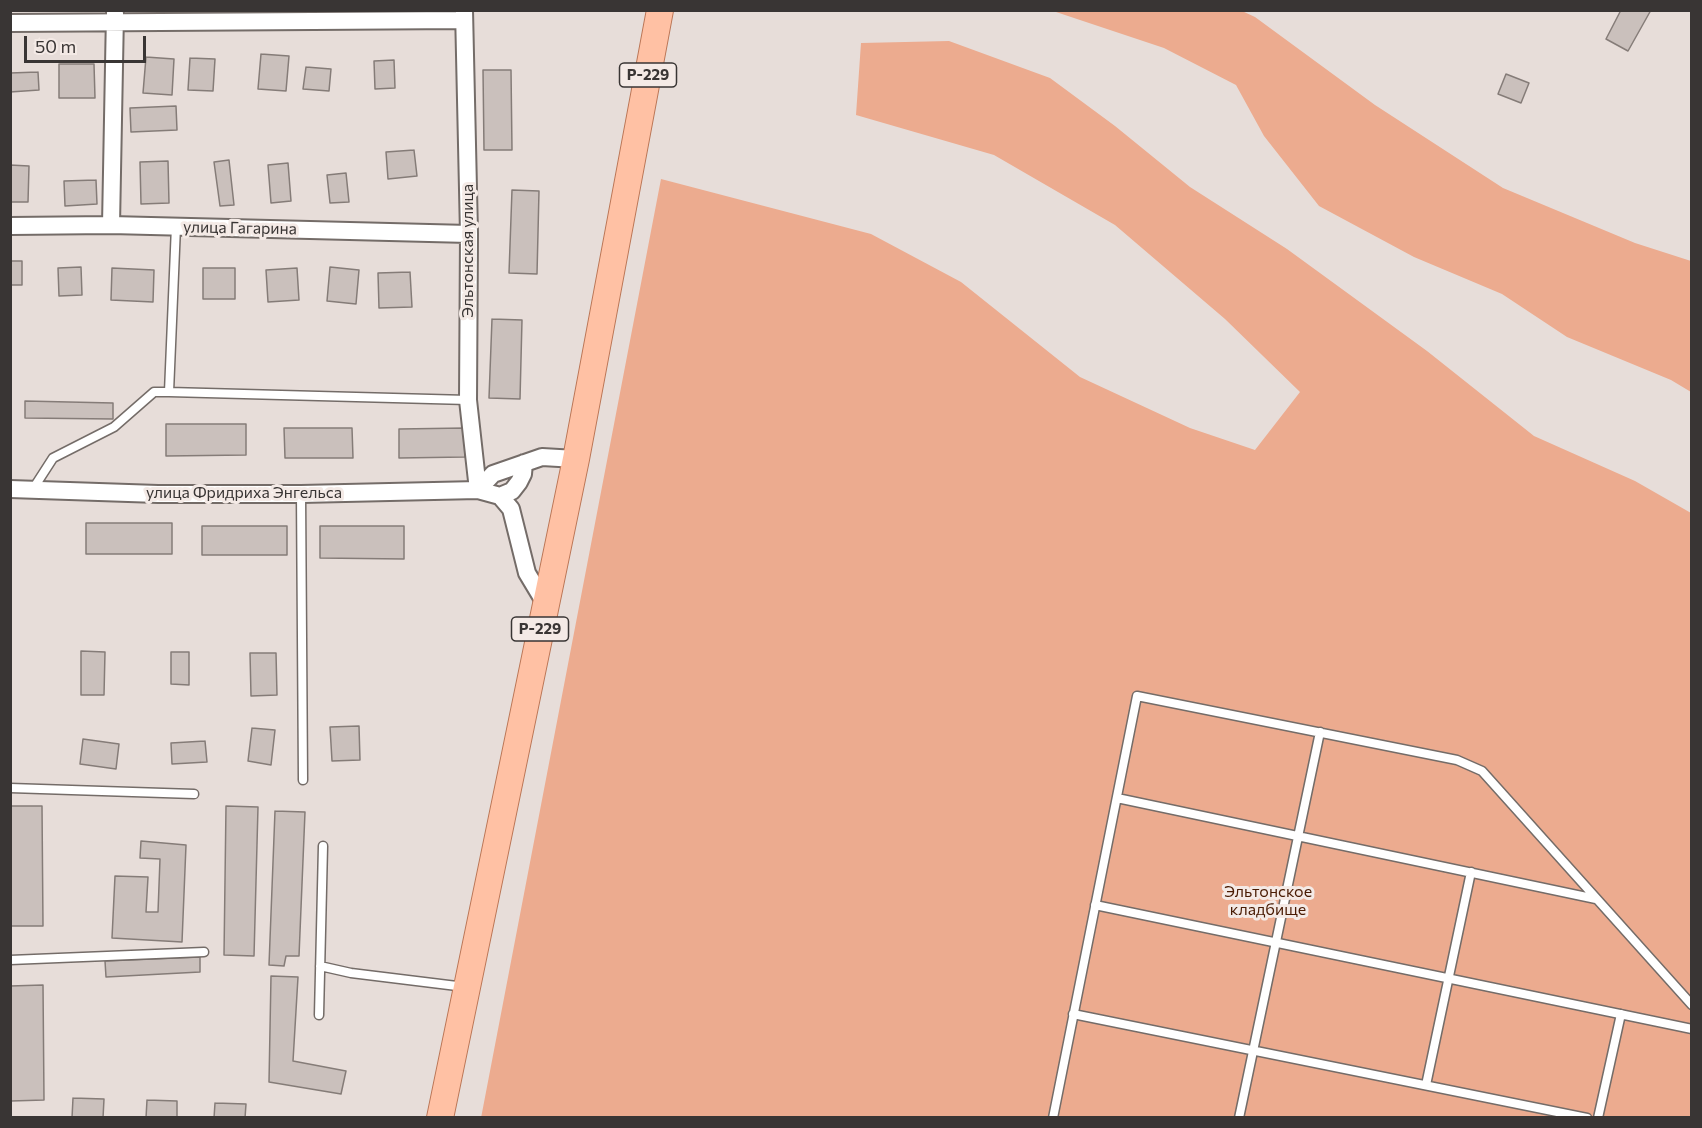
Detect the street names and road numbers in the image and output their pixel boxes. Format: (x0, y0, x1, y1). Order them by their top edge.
road number: Р-229 (620, 63, 676, 87)
street label: Эльтонская улица (458, 184, 478, 318)
street label: улица Гагарина (183, 217, 297, 239)
street label: улица Фридриха Энгельса (146, 483, 342, 503)
road number: Р-229 (512, 617, 568, 641)

